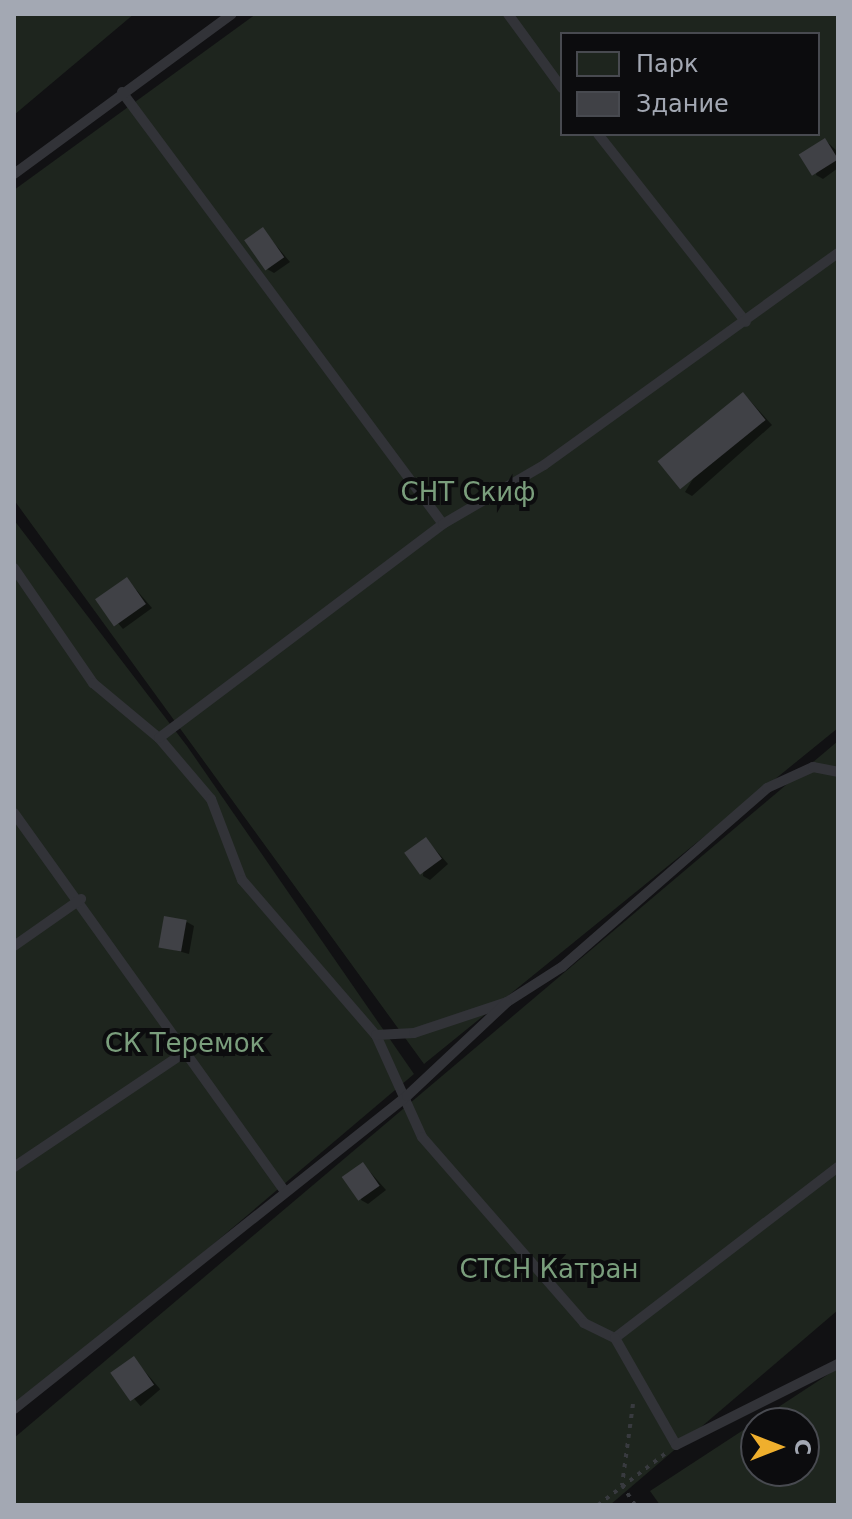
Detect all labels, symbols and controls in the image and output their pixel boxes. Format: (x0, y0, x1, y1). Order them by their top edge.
legend (560, 32, 820, 136)
text: Парк (636, 50, 698, 78)
text: Здание (636, 90, 729, 118)
park label: СНТ Скиф (401, 477, 535, 509)
park label: СК Теремок (105, 1028, 265, 1060)
park label: СТСН Катран (460, 1254, 638, 1286)
north arrow (740, 1407, 820, 1487)
text: С (790, 1439, 815, 1455)

